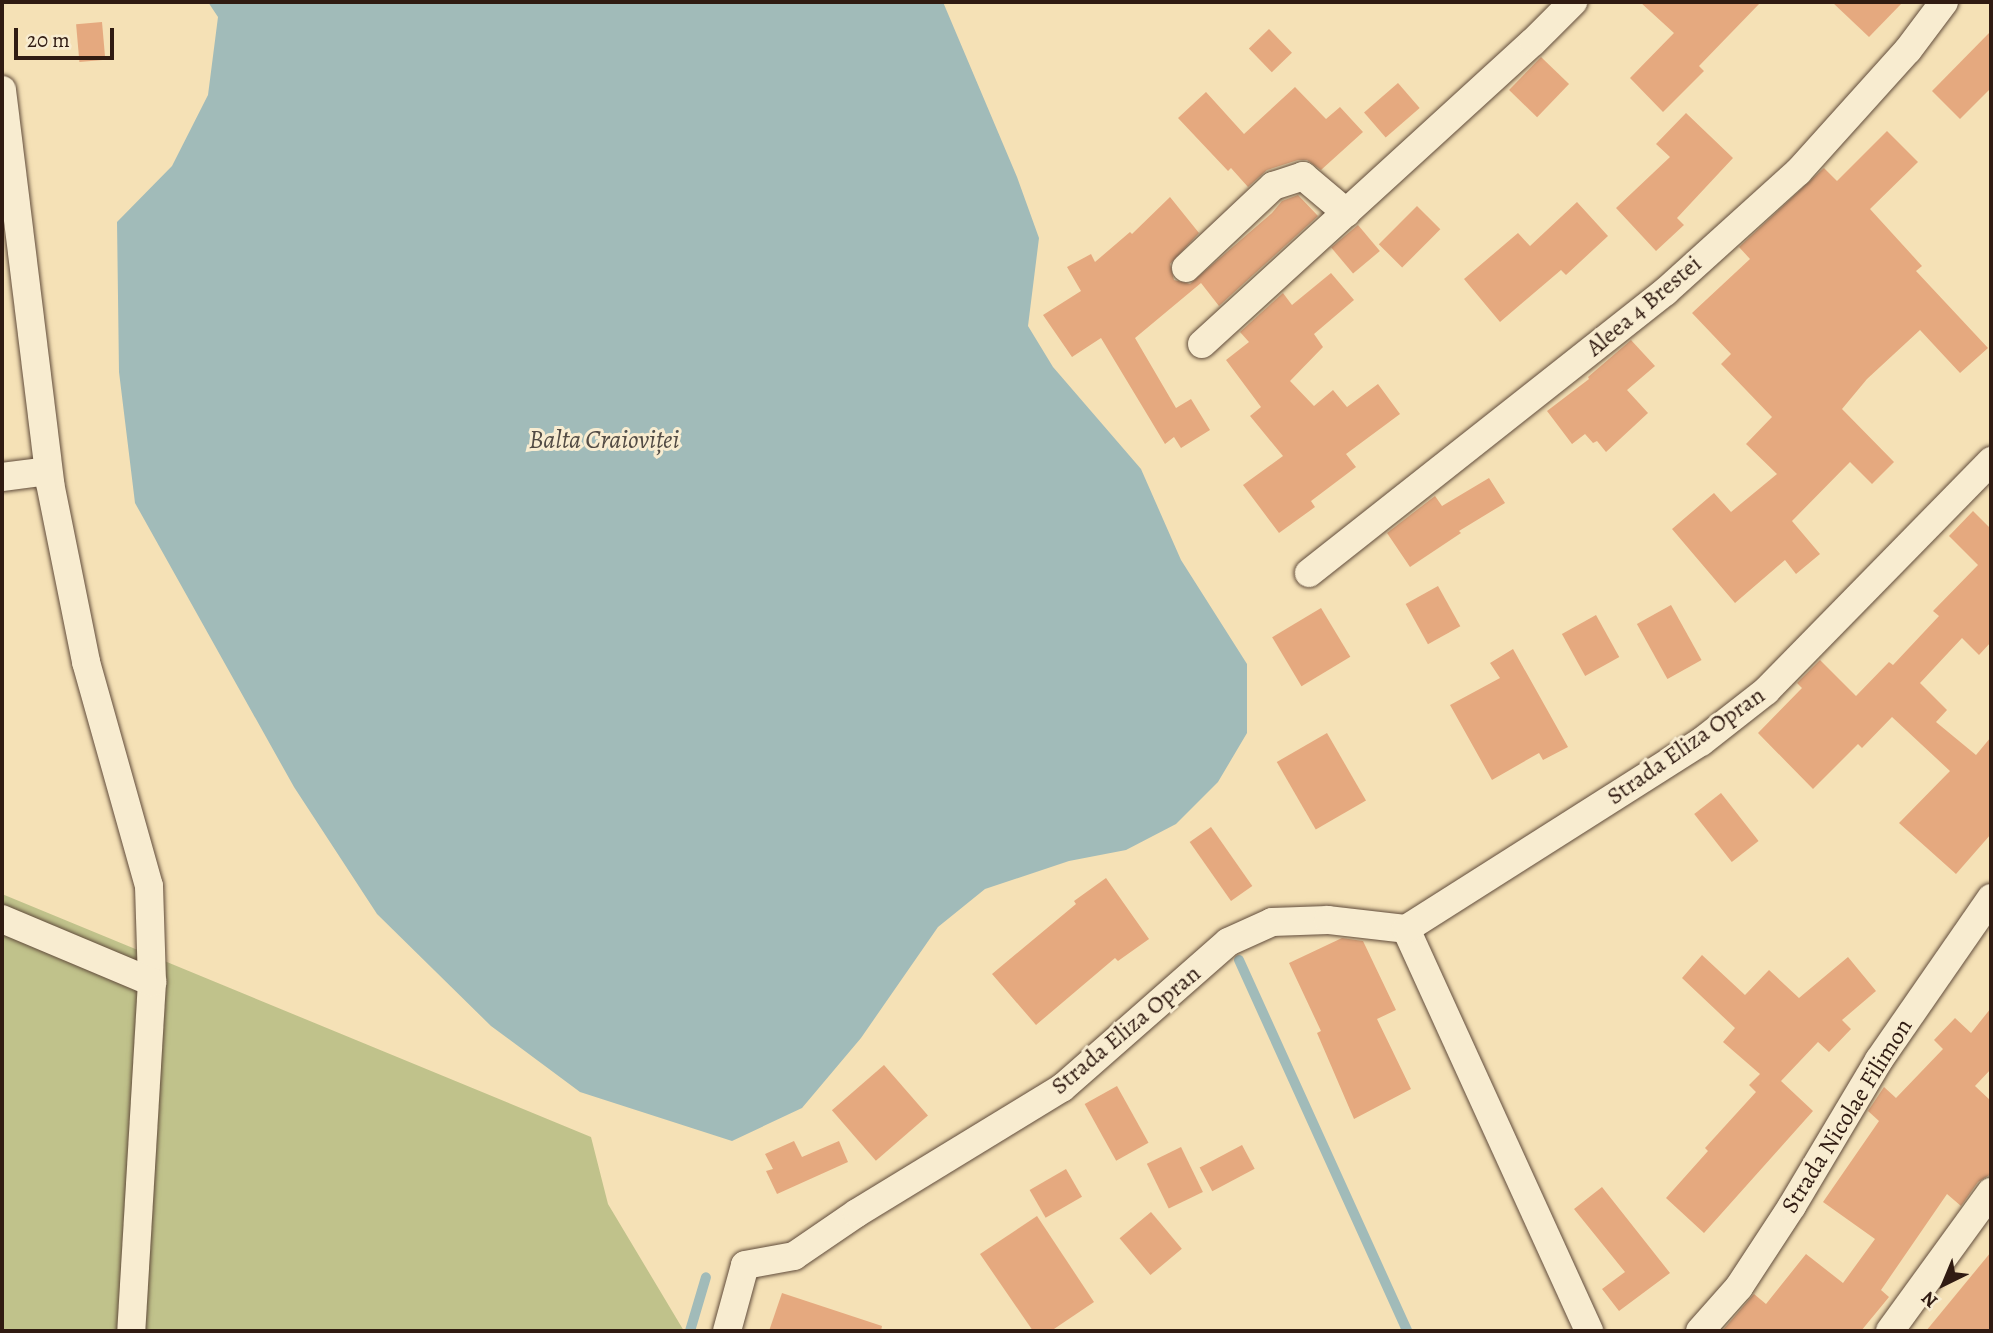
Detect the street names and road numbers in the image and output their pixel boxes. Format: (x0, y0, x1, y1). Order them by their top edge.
street label: Aleea 4 Brestei (1581, 250, 1707, 362)
street label: Strada Eliza Opran (1602, 681, 1770, 811)
street label: Strada Eliza Opran (1046, 959, 1206, 1101)
street label: Strada Nicolae Filimon (1775, 1013, 1919, 1219)

